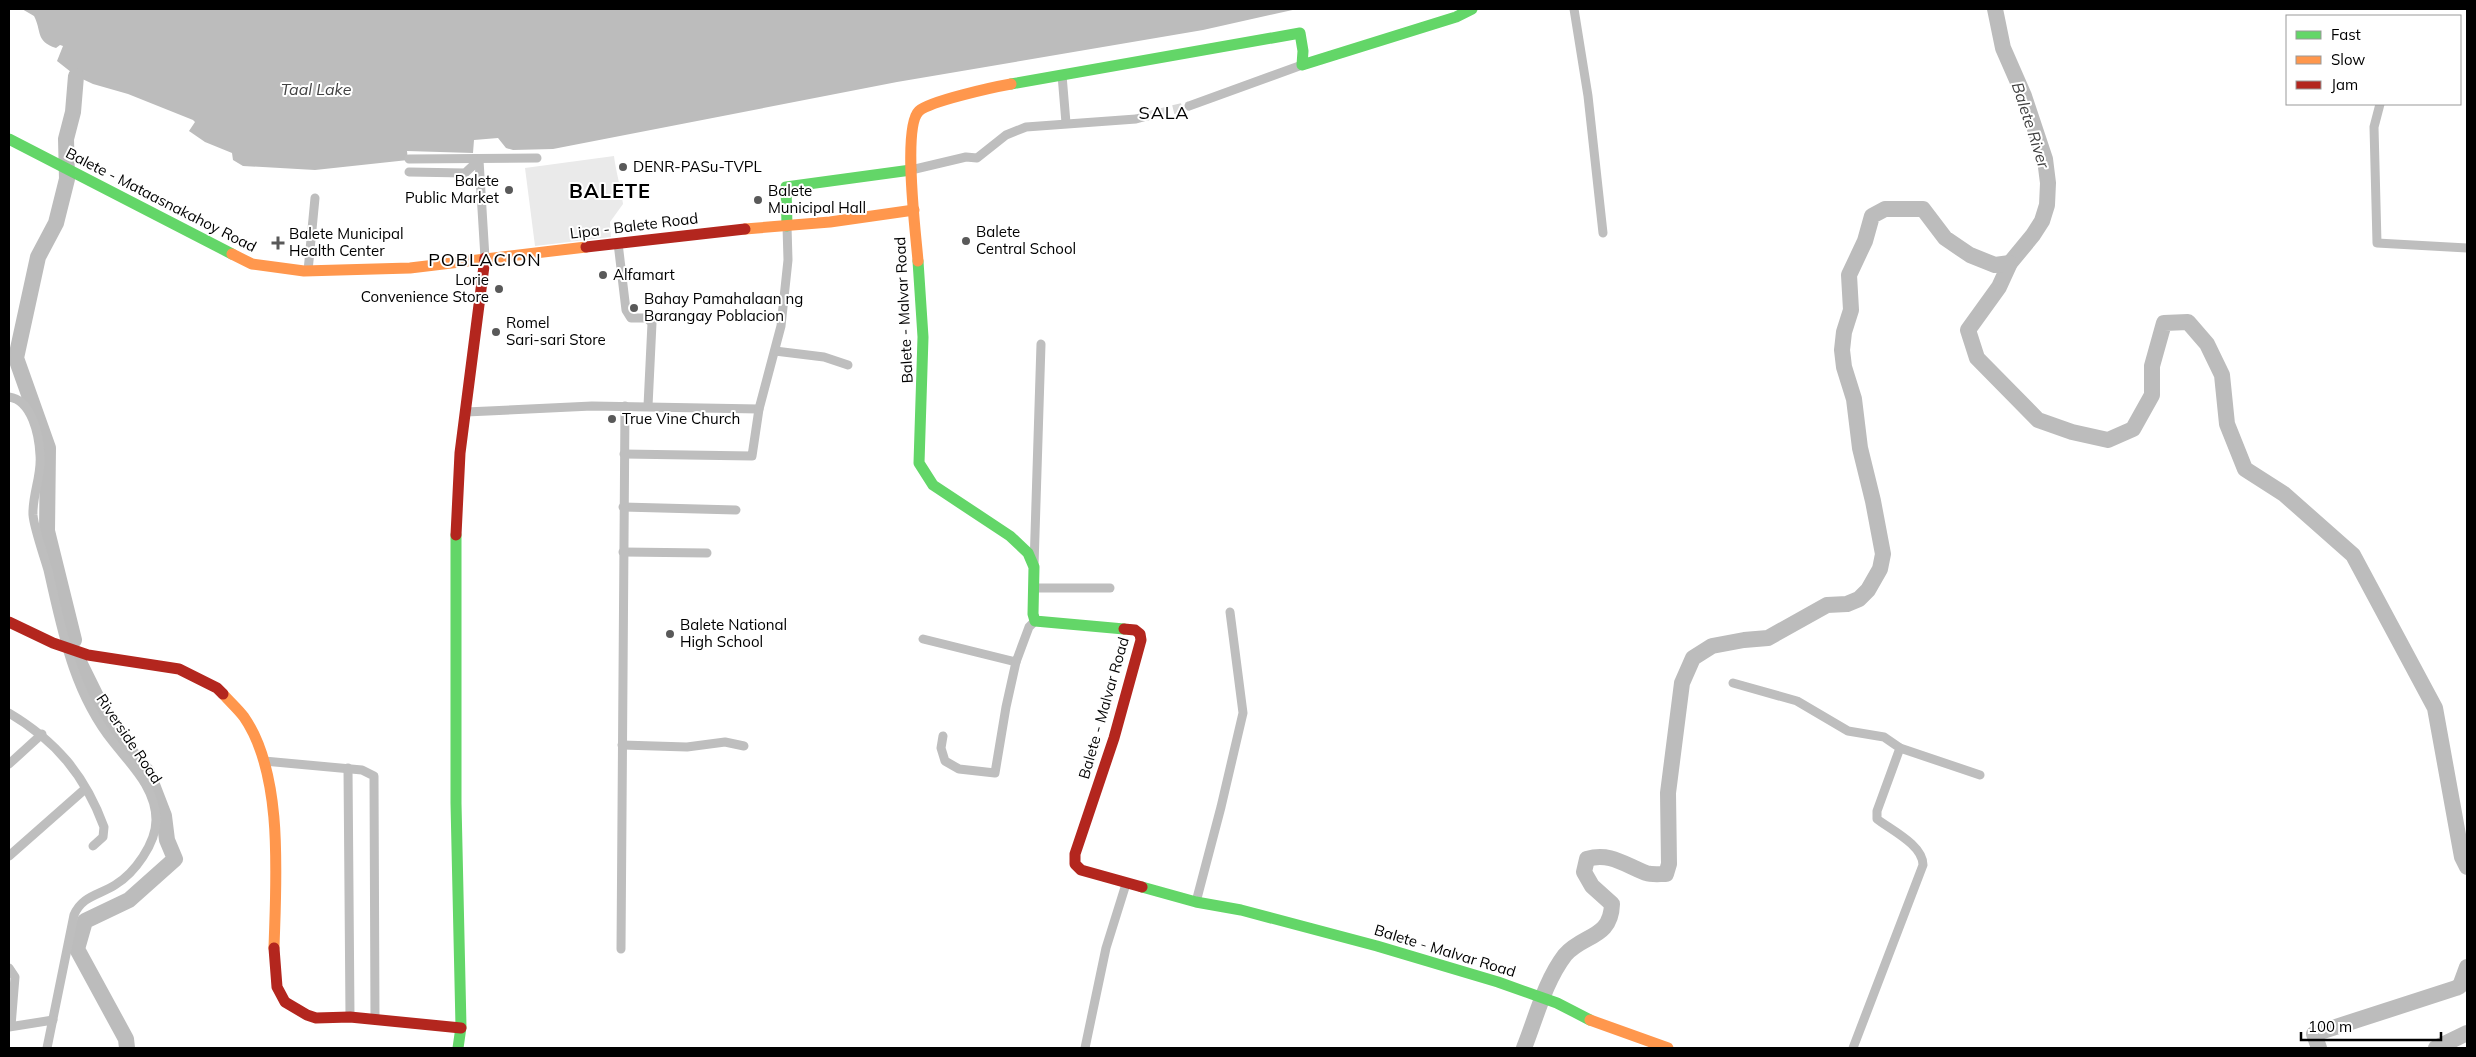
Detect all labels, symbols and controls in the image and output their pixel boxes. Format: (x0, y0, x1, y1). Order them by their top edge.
legend (2286, 15, 2461, 105)
text: Fast (2331, 25, 2361, 44)
text: Slow (2331, 50, 2365, 69)
text: Jam (2331, 75, 2358, 94)
water label: Taal Lake (281, 79, 352, 99)
water label: Balete River (2008, 80, 2055, 172)
district label: SALA (1138, 101, 1190, 124)
street label: Balete - Mataasnakahoy Road (63, 143, 260, 256)
place label: DENR-PASu-TVPL (633, 157, 762, 176)
marker: DENR-PASu-TVPL (617, 161, 629, 173)
place label: Balete Public Market (405, 171, 499, 207)
district label: BALETE (569, 178, 651, 203)
place label: Balete Municipal Hall (768, 181, 866, 217)
marker: Balete Public Market (503, 184, 515, 196)
marker: Balete Municipal Hall (752, 194, 764, 206)
street label: Lipa - Balete Road (569, 208, 699, 243)
place label: Balete Central School (976, 222, 1076, 258)
place label: Balete Municipal Health Center (289, 224, 404, 260)
marker: Balete Central School (960, 235, 972, 247)
marker: Balete Municipal Health Center (271, 236, 285, 250)
street label: Balete - Malvar Road (890, 236, 917, 384)
district label: POBLACION (428, 248, 542, 271)
place label: Alfamart (613, 265, 675, 284)
marker: Alfamart (597, 269, 609, 281)
place label: Lorie Convenience Store (361, 270, 489, 306)
marker: Lorie Convenience Store (493, 283, 505, 295)
place label: Bahay Pamahalaan ng Barangay Poblacion (644, 289, 803, 325)
marker: Bahay Pamahalaan ng Barangay Poblacion (628, 302, 640, 314)
place label: Romel Sari-sari Store (506, 313, 606, 349)
marker: Romel Sari-sari Store (490, 326, 502, 338)
place label: True Vine Church (622, 409, 740, 428)
marker: True Vine Church (606, 413, 618, 425)
place label: Balete National High School (680, 615, 787, 651)
marker: Balete National High School (664, 628, 676, 640)
street label: Balete - Malvar Road (1074, 635, 1133, 781)
street label: Riverside Road (92, 690, 166, 787)
street label: Balete - Malvar Road (1372, 920, 1518, 981)
scale bar (2301, 1010, 2441, 1042)
text: 100 m (2308, 1017, 2352, 1036)

